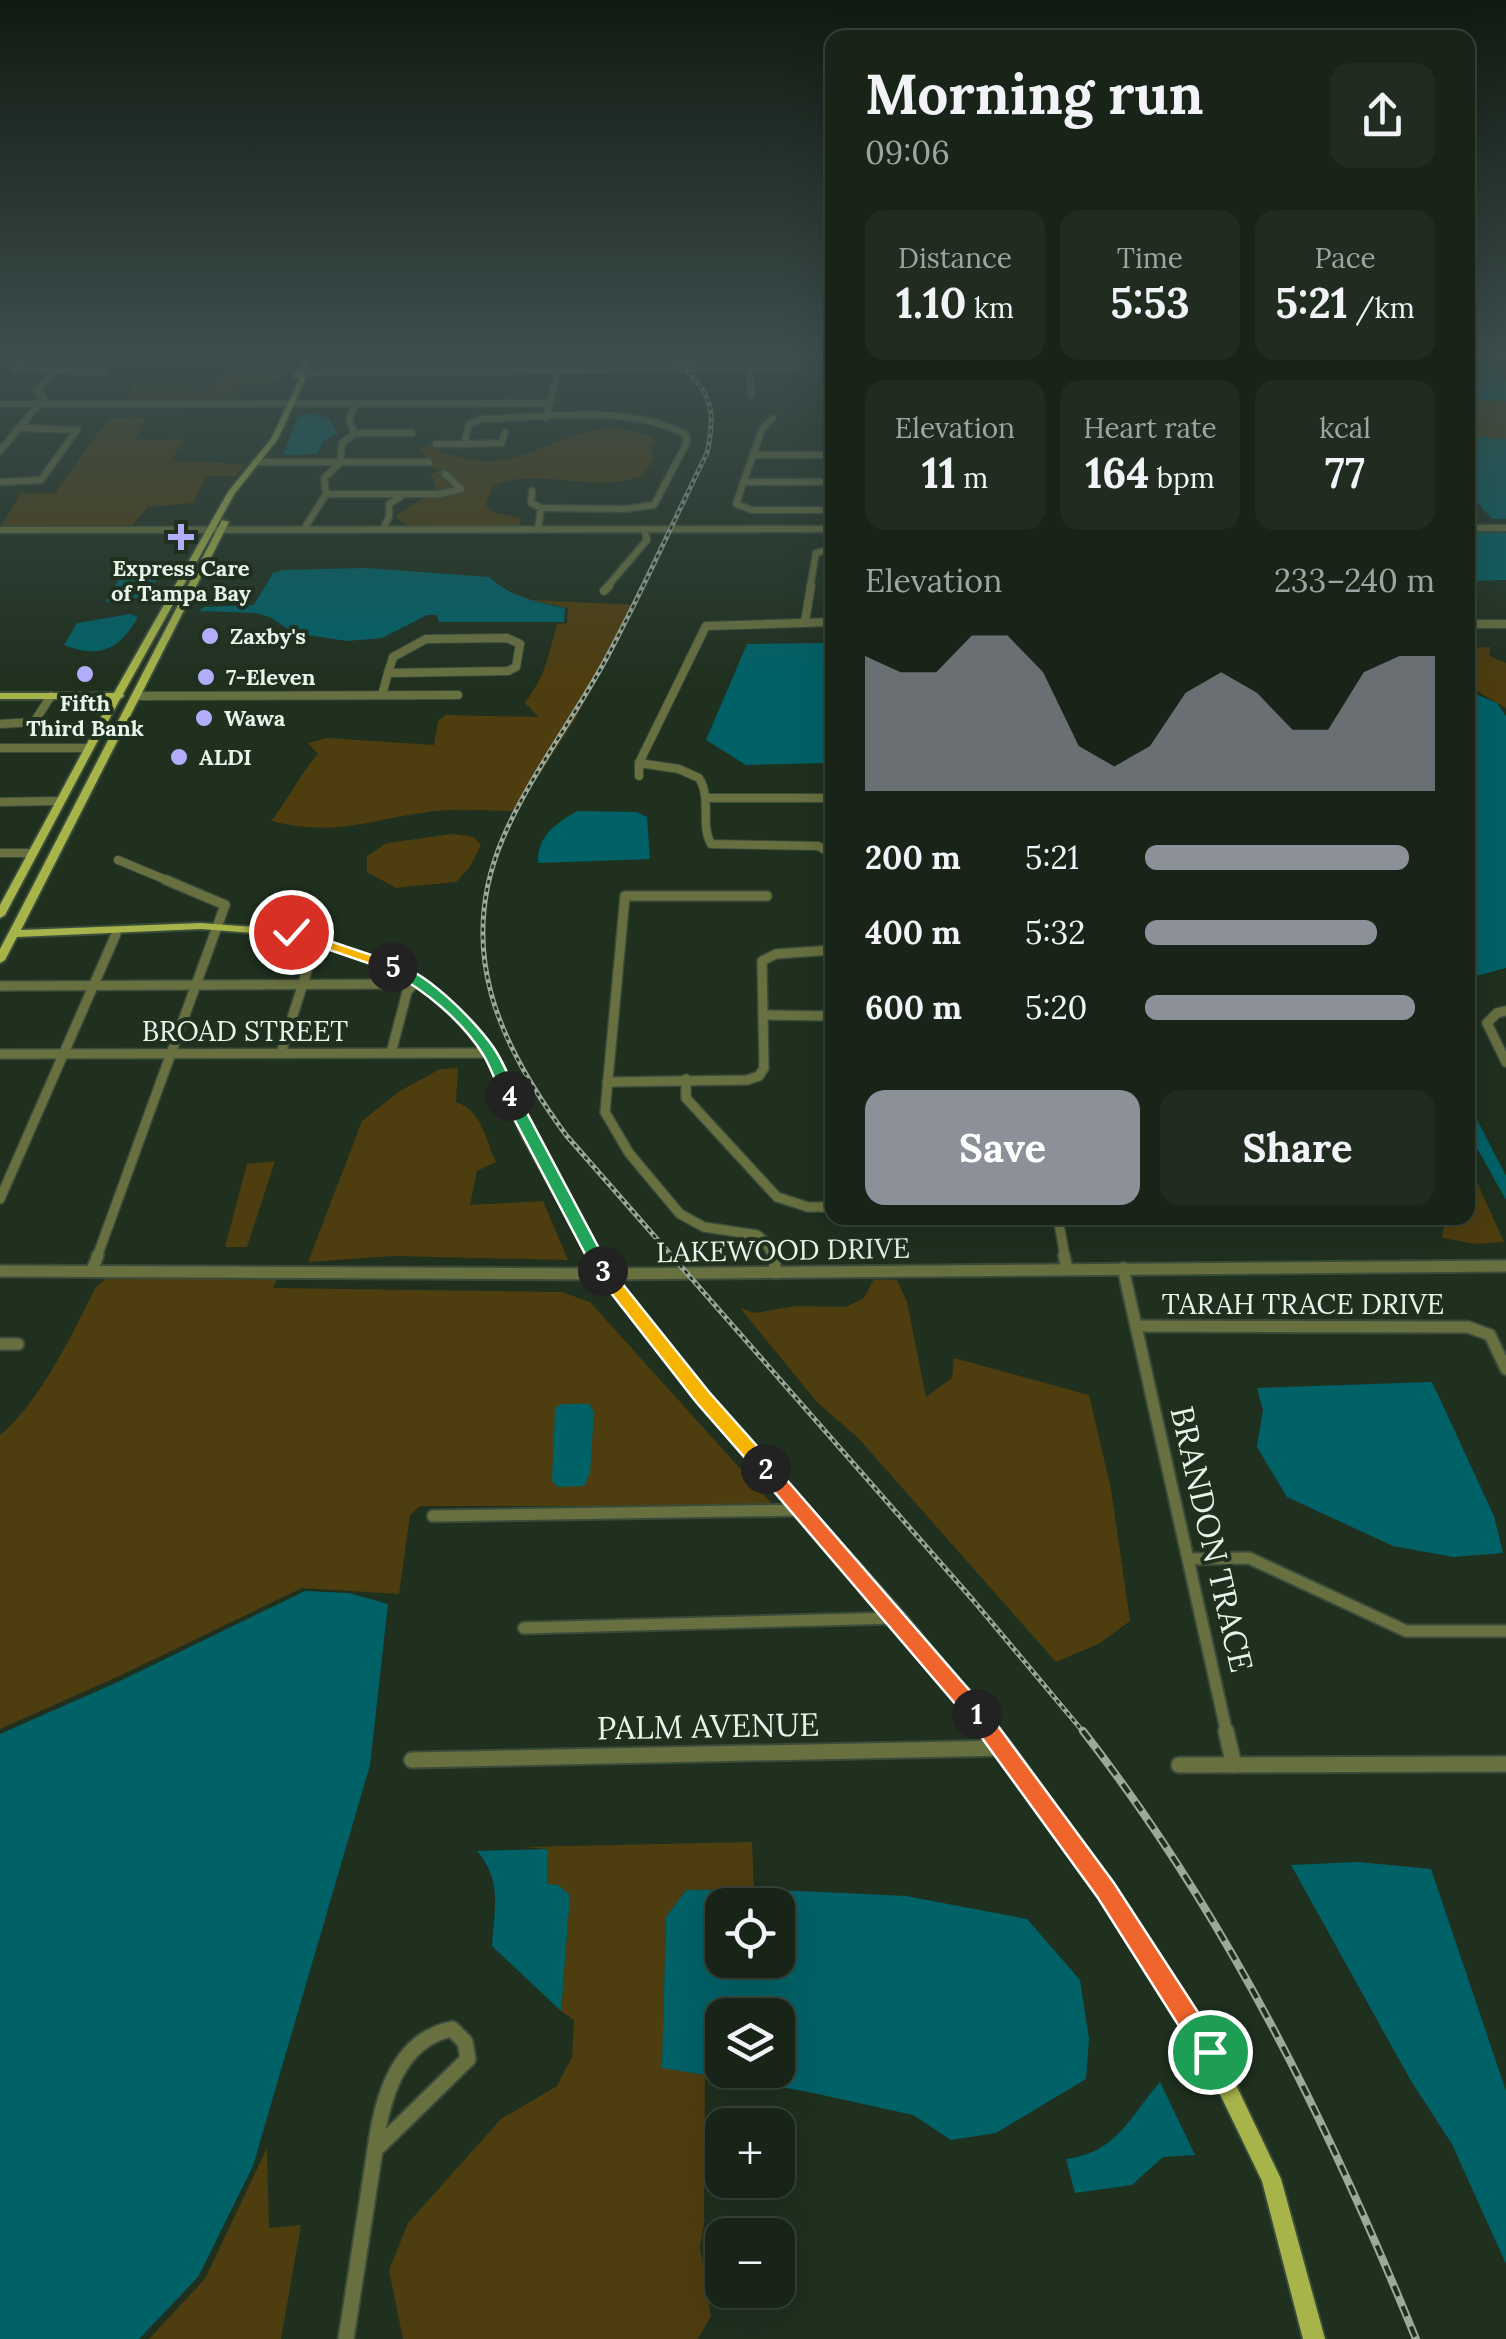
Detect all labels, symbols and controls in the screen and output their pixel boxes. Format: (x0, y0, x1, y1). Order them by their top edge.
text: Morning run (865, 59, 1203, 129)
button: share (1330, 63, 1435, 168)
text: 09:06 (865, 132, 950, 173)
text: Distance (898, 240, 1012, 276)
text: Time (1117, 240, 1183, 276)
text: Pace (1314, 240, 1376, 276)
text: 1.10 (896, 276, 967, 330)
text: 5:53 (1110, 276, 1190, 330)
text: 5:21 (1275, 276, 1348, 330)
text: km (967, 290, 1014, 326)
text: /km (1348, 290, 1415, 326)
text: Elevation (895, 410, 1015, 446)
text: Heart rate (1083, 410, 1217, 446)
text: kcal (1319, 410, 1371, 446)
text: 11 (922, 446, 956, 500)
text: 164 (1085, 446, 1149, 500)
text: 77 (1325, 446, 1365, 500)
text: m (956, 460, 988, 496)
text: bpm (1149, 460, 1215, 496)
marker: Express Care of Tampa Bay (168, 524, 194, 550)
place label: Express Care of Tampa Bay (111, 554, 252, 607)
text: Elevation (865, 560, 1002, 601)
text: 233–240 m (1274, 560, 1435, 601)
place label: Zaxby's (230, 622, 306, 650)
marker: Zaxby's (199, 625, 221, 647)
marker: Fifth Third Bank (74, 663, 96, 685)
place label: 7-Eleven (226, 663, 316, 691)
marker: 7-Eleven (195, 666, 217, 688)
place label: Fifth Third Bank (26, 689, 144, 742)
place label: Wawa (224, 704, 286, 732)
marker: Wawa (193, 707, 215, 729)
place label: ALDI (199, 743, 252, 771)
marker: ALDI (168, 746, 190, 768)
text: 200 m (865, 837, 961, 878)
text: 5:21 (1025, 837, 1079, 878)
pin (249, 890, 334, 975)
icon: check (264, 905, 319, 960)
text: 400 m (865, 912, 961, 953)
text: 5:32 (1025, 912, 1085, 953)
pin: 5 (368, 942, 418, 992)
text: 5 (385, 949, 401, 985)
text: 600 m (865, 987, 962, 1028)
text: 5:20 (1025, 987, 1088, 1028)
street label: BROAD STREET (142, 1013, 348, 1049)
pin: 4 (485, 1071, 535, 1121)
text: 4 (502, 1078, 518, 1114)
button: Save (865, 1090, 1140, 1205)
button: Share (1160, 1090, 1435, 1205)
street label: LAKEWOOD DRIVE (656, 1230, 910, 1270)
pin: 3 (578, 1246, 628, 1296)
text: 3 (595, 1253, 611, 1289)
street label: TARAH TRACE DRIVE (1162, 1286, 1444, 1322)
street label: BRANDON TRACE (1161, 1402, 1263, 1676)
pin: 2 (741, 1444, 791, 1494)
text: 2 (759, 1451, 773, 1487)
pin: 1 (952, 1689, 1002, 1739)
text: 1 (971, 1696, 983, 1732)
street label: PALM AVENUE (596, 1704, 820, 1748)
map controls (705, 1888, 795, 2308)
button: locate (705, 1888, 795, 1978)
button: layers (705, 1998, 795, 2088)
pin (1168, 2010, 1253, 2095)
icon: arrive (1183, 2025, 1238, 2080)
button: + (705, 2108, 795, 2198)
button: − (705, 2218, 795, 2308)

